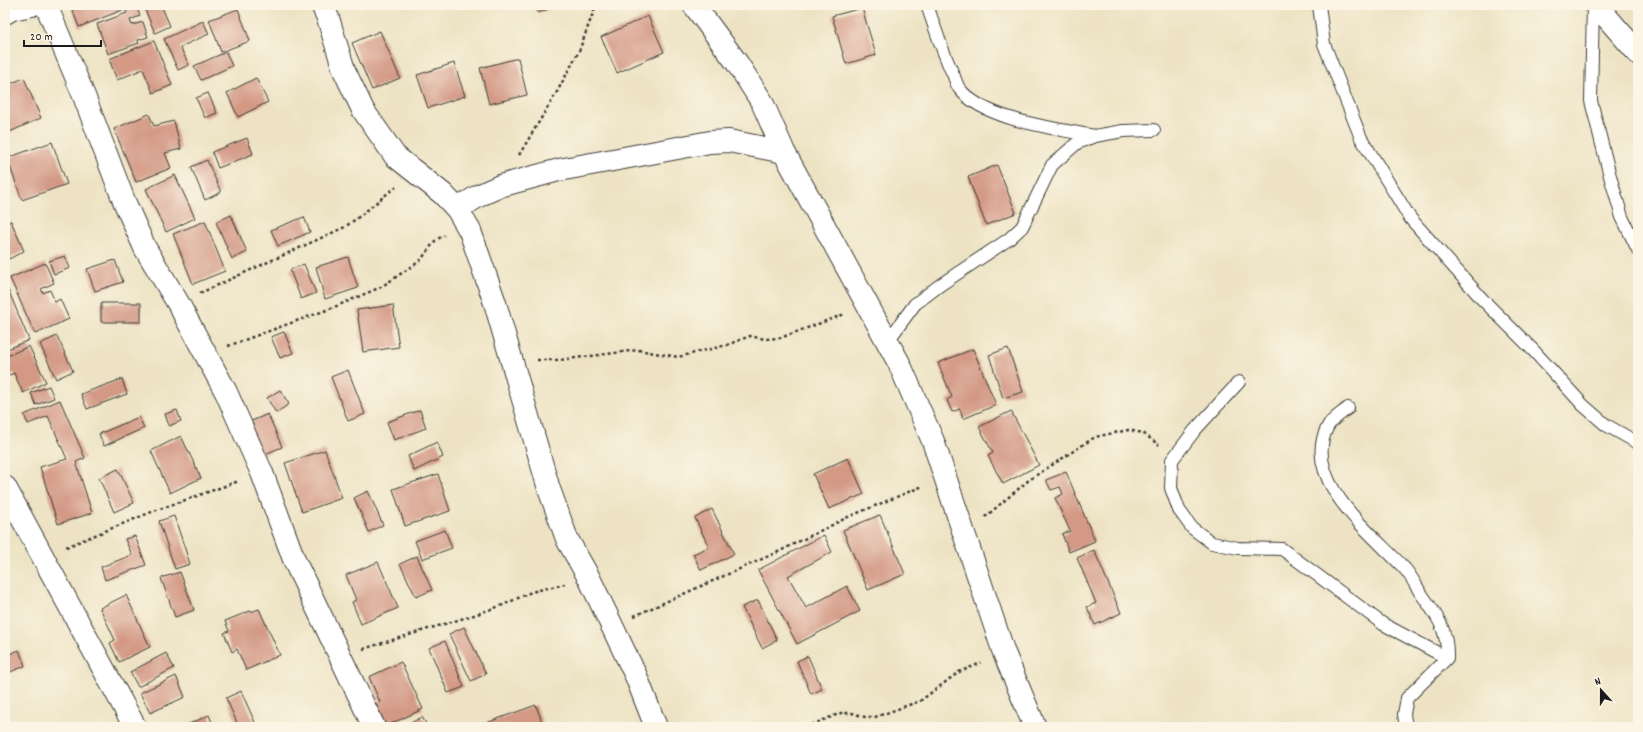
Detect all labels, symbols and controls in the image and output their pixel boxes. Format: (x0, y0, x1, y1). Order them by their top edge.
scale bar (24, 22, 101, 48)
text: 20 m (30, 29, 53, 46)
north arrow (1581, 670, 1621, 710)
text: N (1593, 674, 1604, 691)

